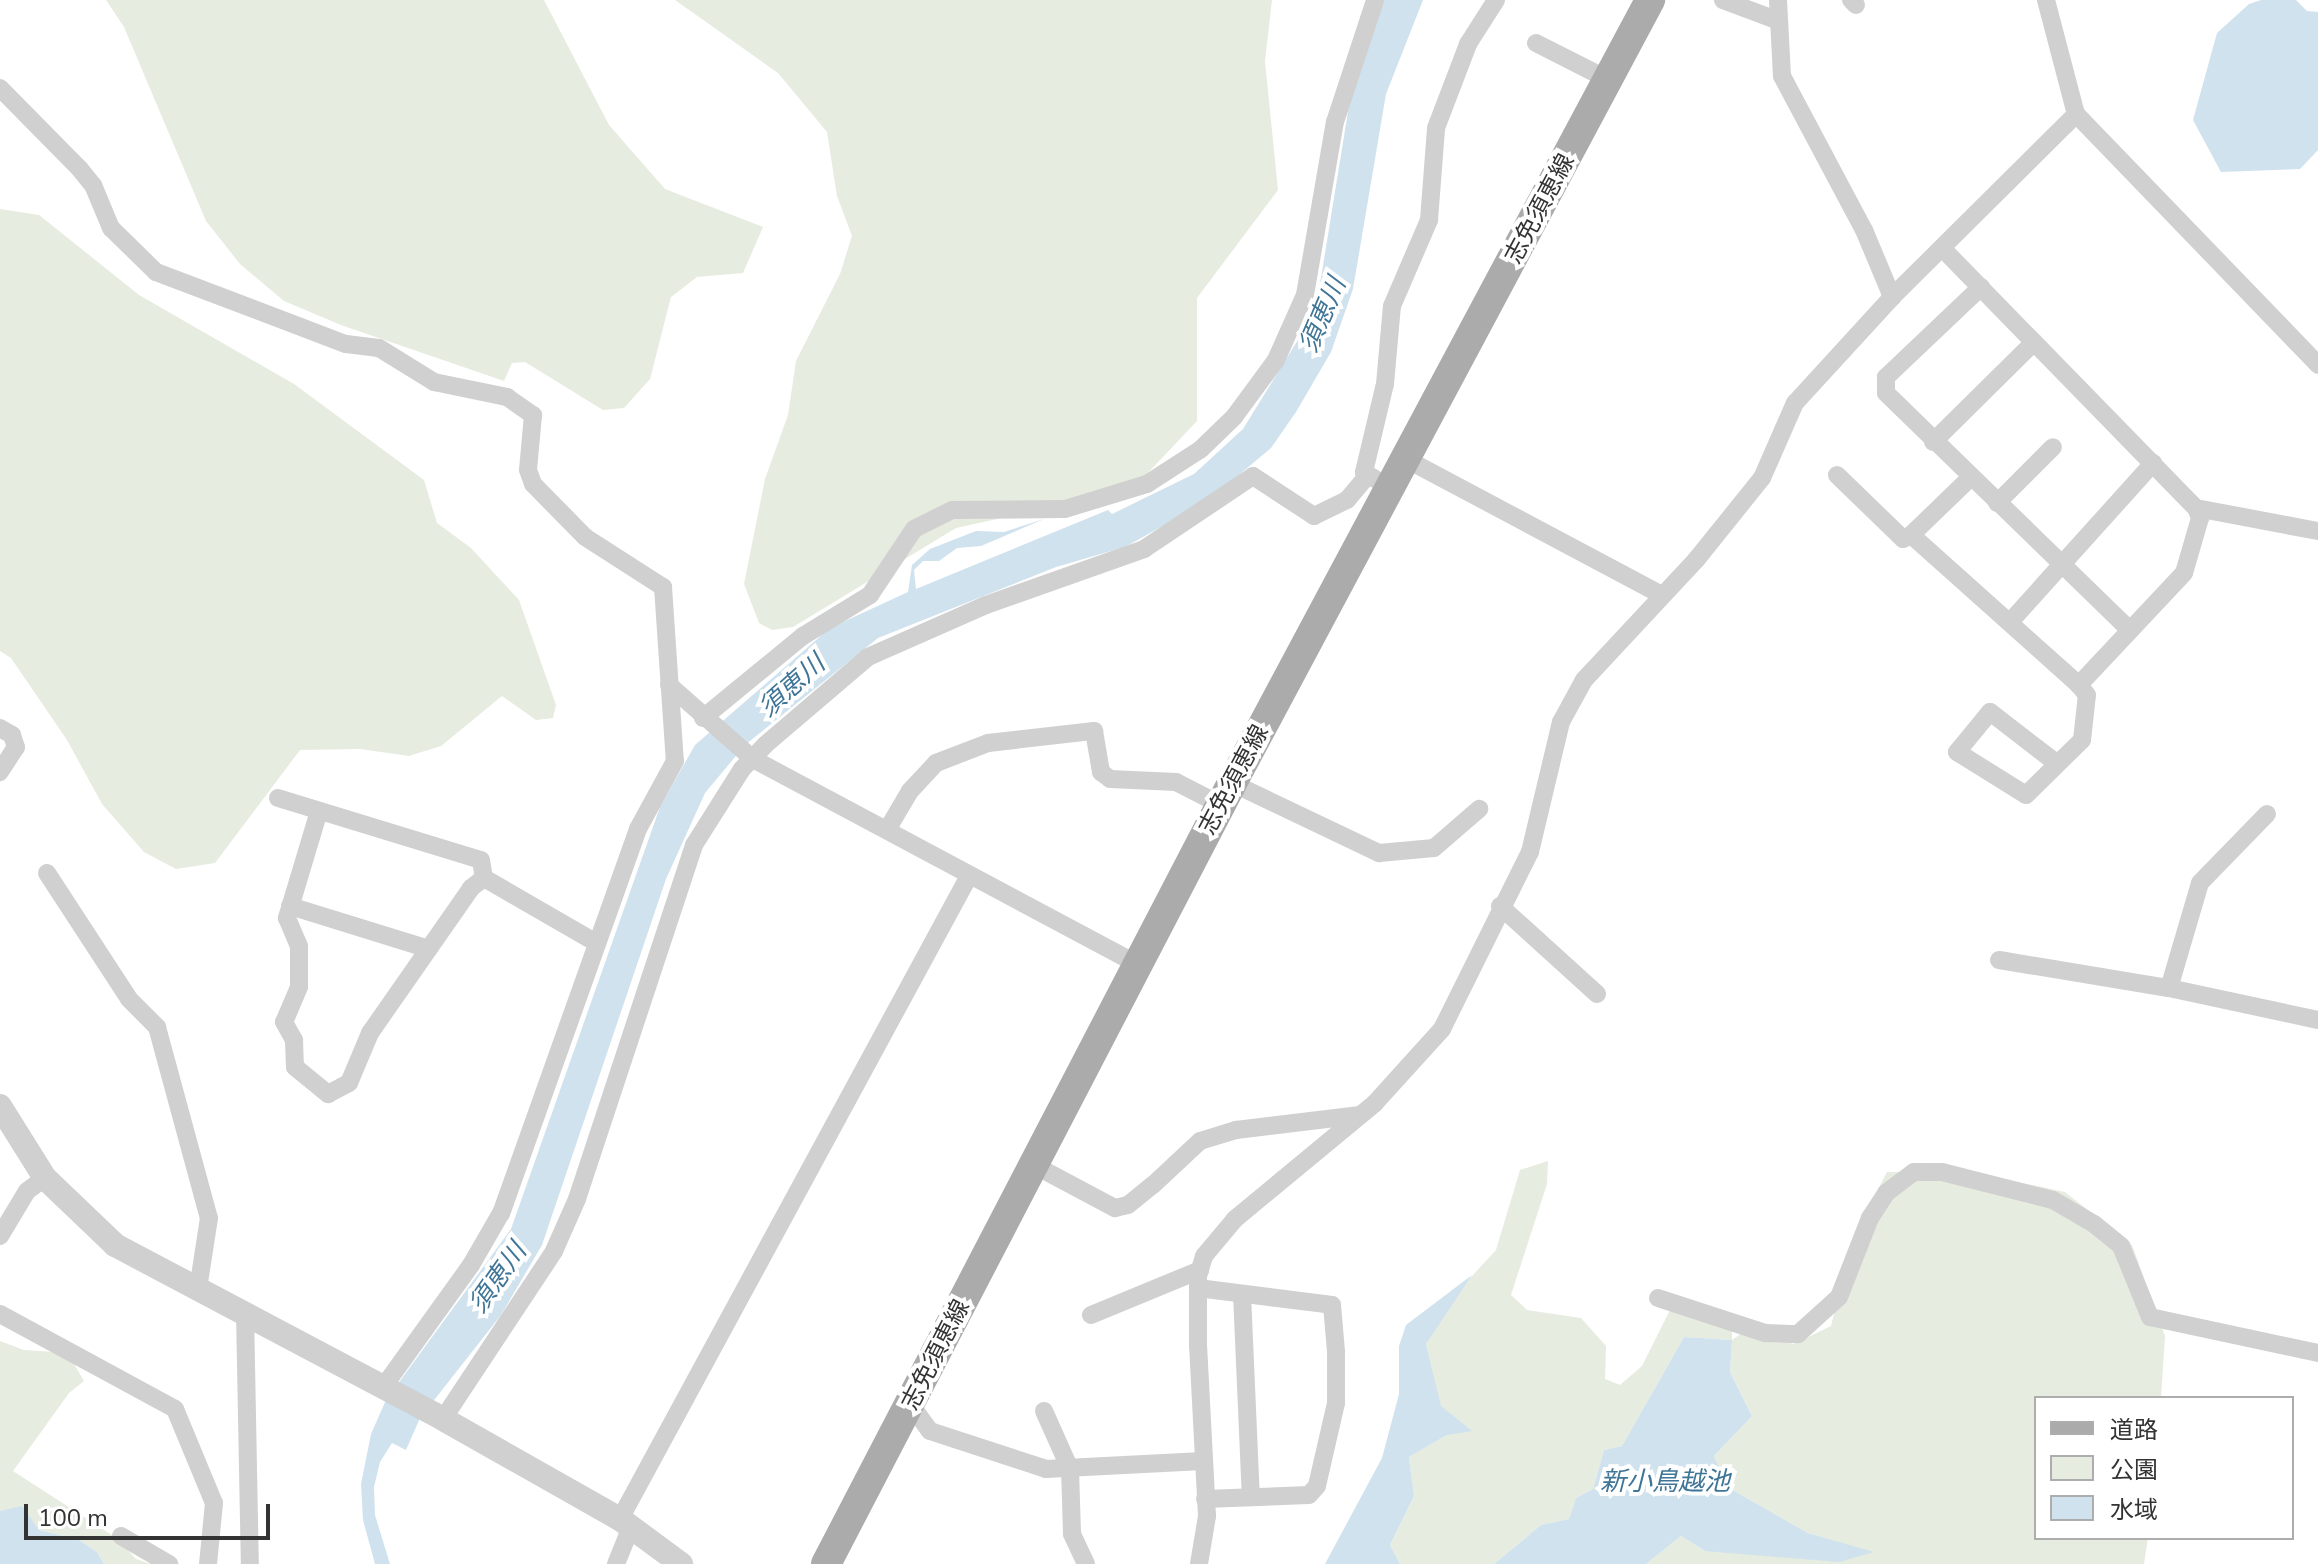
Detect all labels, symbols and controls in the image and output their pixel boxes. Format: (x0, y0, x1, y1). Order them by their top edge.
street label: 志免須恵線 (1499, 149, 1581, 269)
water label: 須恵川 (1293, 273, 1353, 357)
water label: 須恵川 (753, 648, 831, 724)
street label: 志免須恵線 (1193, 720, 1275, 840)
water label: 須恵川 (463, 1237, 533, 1319)
street label: 志免須恵線 (896, 1295, 976, 1415)
legend (2034, 1396, 2294, 1540)
text: 道路 (2110, 1414, 2158, 1446)
text: 公園 (2110, 1454, 2158, 1486)
water label: 新小鳥越池 (1600, 1466, 1730, 1498)
scale bar (28, 1488, 274, 1538)
text: 水域 (2110, 1494, 2158, 1526)
text: 100 m (38, 1502, 108, 1534)

